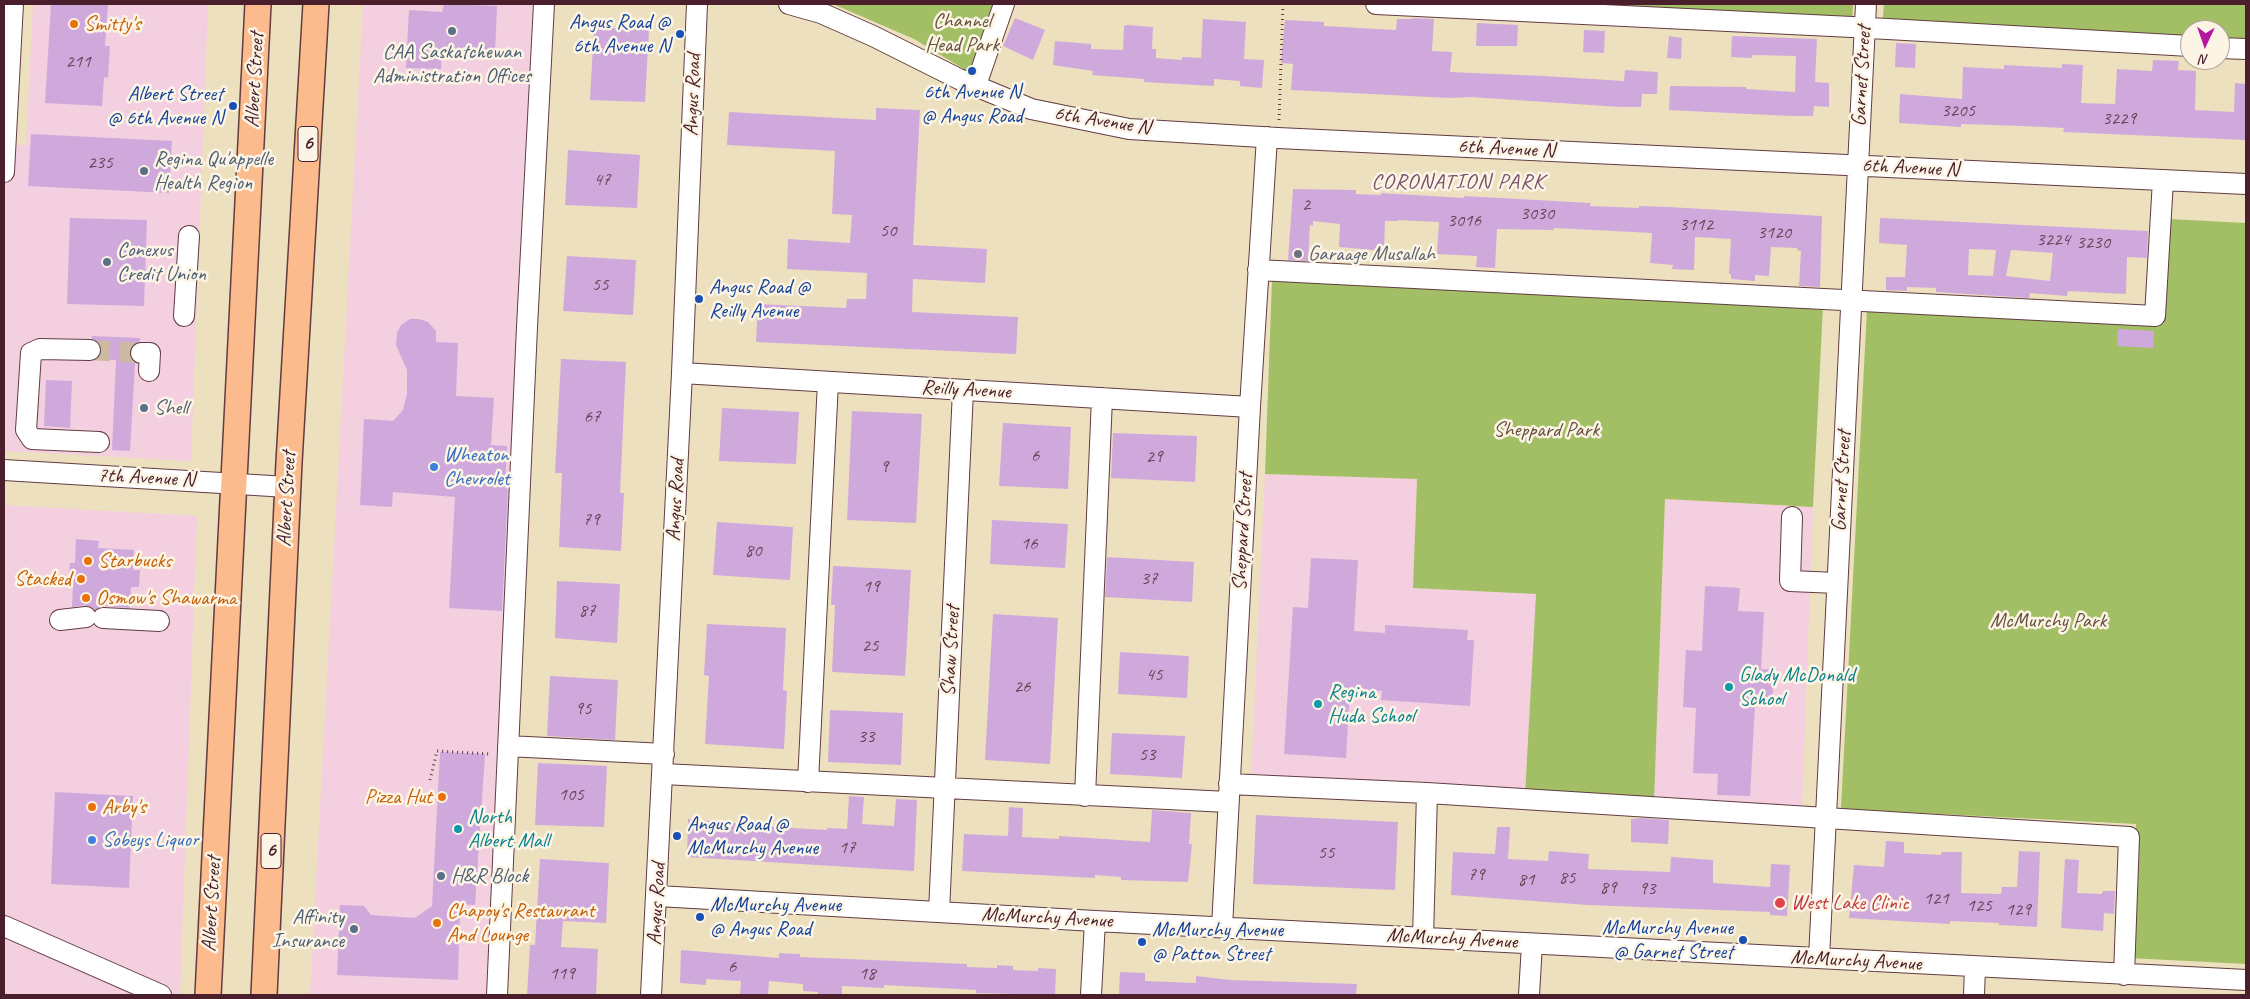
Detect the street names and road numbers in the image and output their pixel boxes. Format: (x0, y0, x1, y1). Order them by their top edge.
street label: Garnet Street (1847, 25, 1877, 127)
street label: Albert Street (240, 32, 270, 128)
street label: Angus Road (679, 53, 707, 137)
street label: 6th Avenue N (1052, 101, 1152, 141)
road number: 6 (298, 126, 318, 162)
street label: 6th Avenue N (1457, 134, 1555, 164)
street label: 6th Avenue N (1861, 153, 1959, 183)
street label: Reilly Avenue (921, 375, 1011, 405)
street label: Garnet Street (1827, 430, 1857, 532)
street label: Albert Street (272, 451, 302, 547)
street label: Angus Road (661, 458, 691, 542)
street label: 7th Avenue N (97, 463, 195, 493)
street label: Sheppard Street (1227, 472, 1259, 592)
street label: Shaw Street (936, 605, 966, 697)
road number: 6 (261, 834, 281, 868)
street label: Albert Street (197, 856, 227, 952)
street label: Angus Road (642, 862, 672, 946)
street label: McMurchy Avenue (981, 902, 1113, 934)
street label: McMurchy Avenue (1386, 923, 1518, 955)
street label: McMurchy Avenue (1790, 945, 1922, 977)

